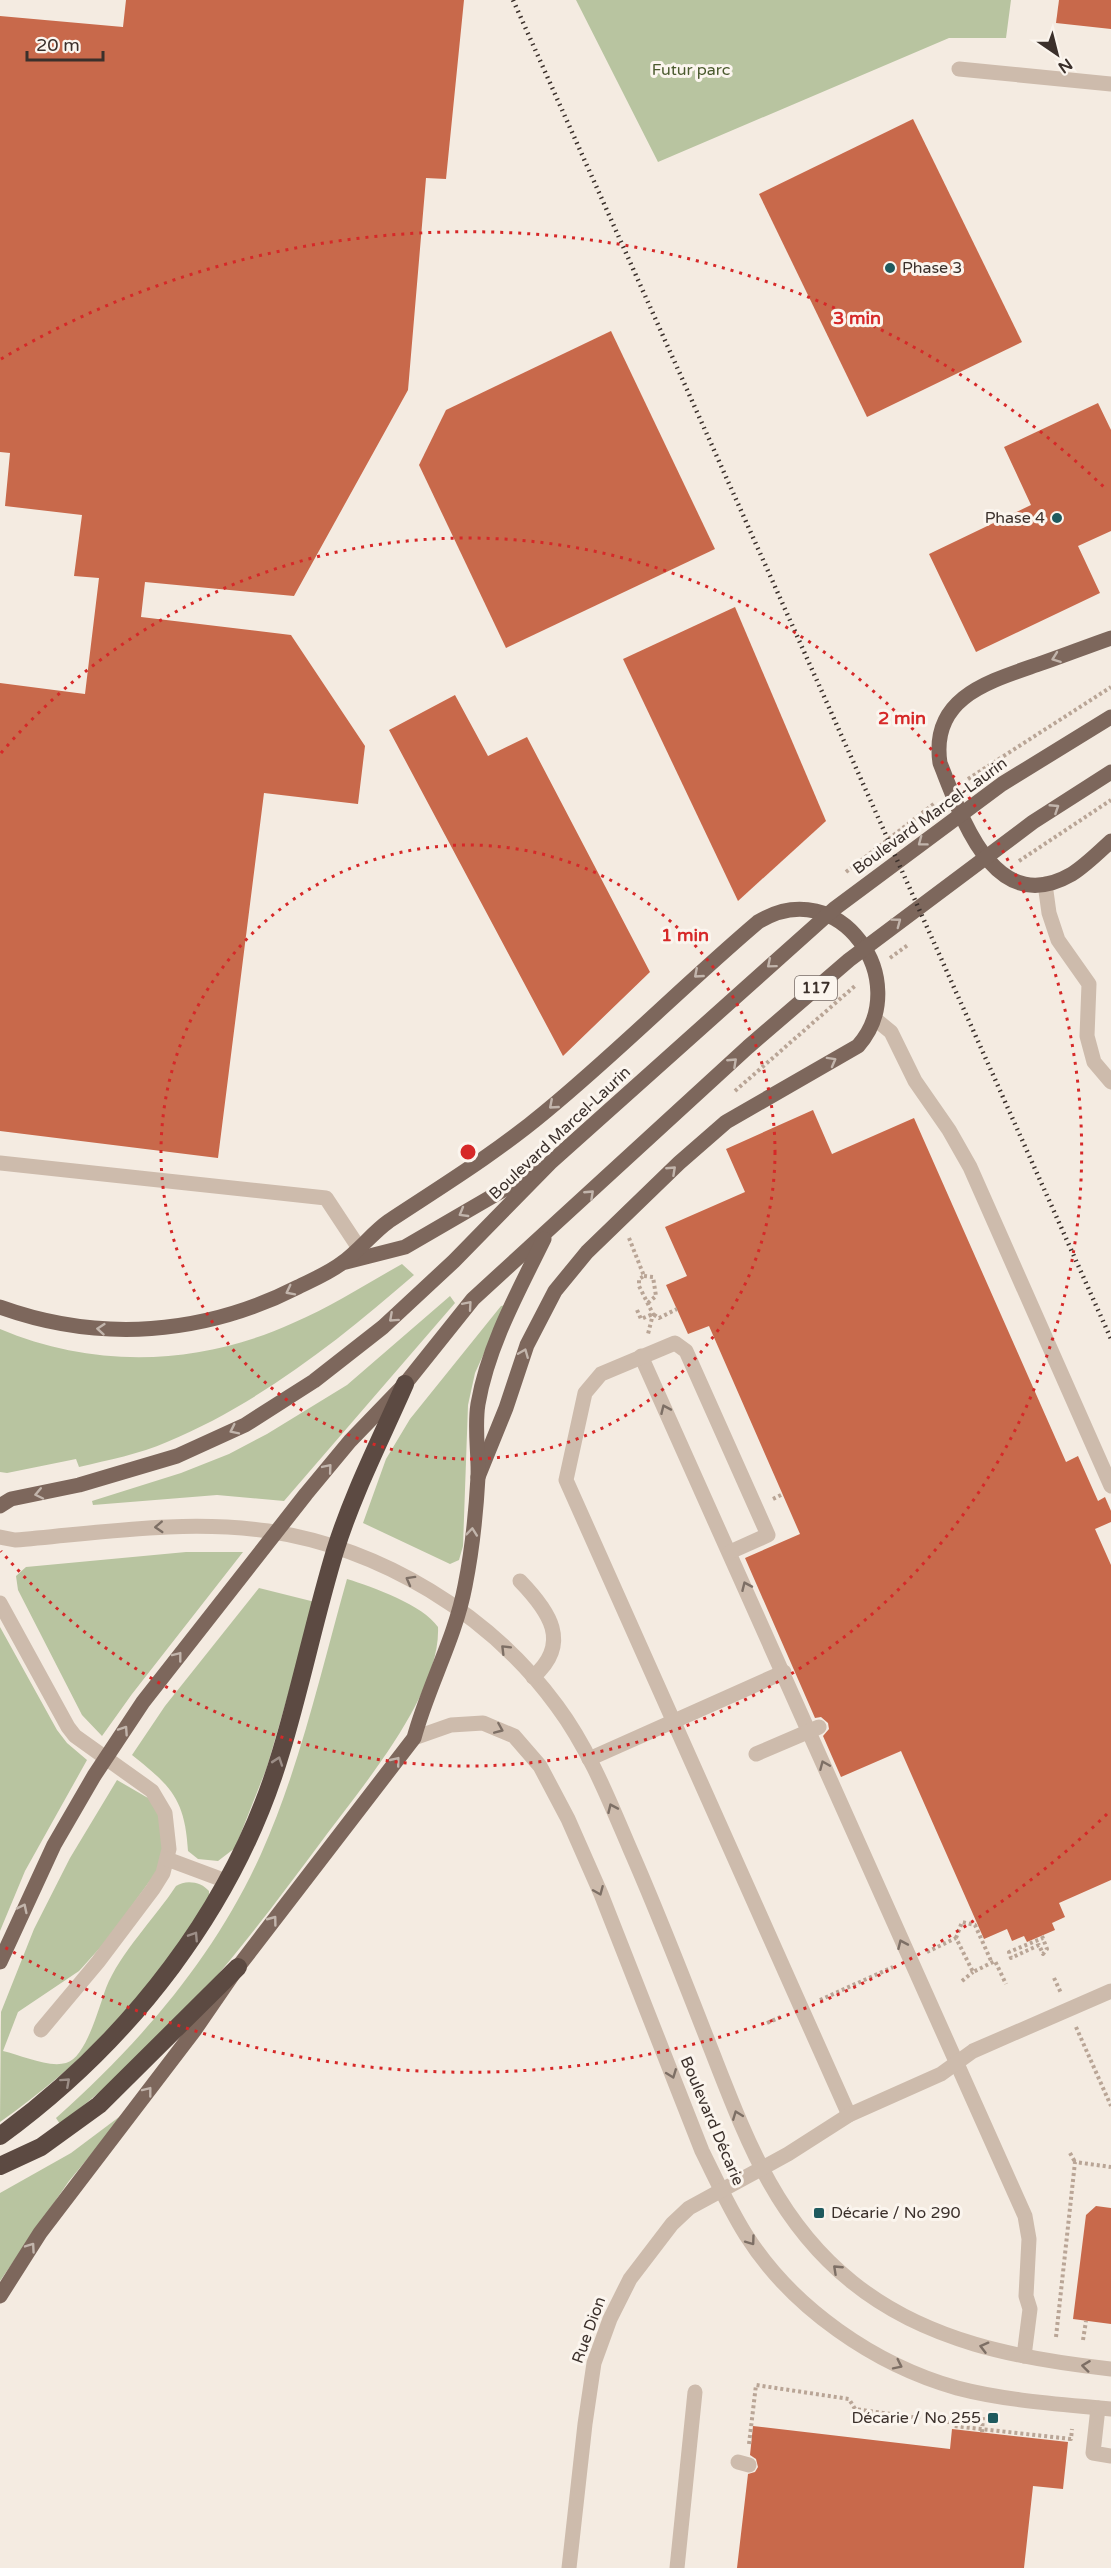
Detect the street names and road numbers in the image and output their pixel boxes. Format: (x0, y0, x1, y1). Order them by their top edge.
street label: Boulevard Marcel-Laurin (849, 753, 1011, 879)
road number: 117 (795, 976, 837, 1000)
street label: Boulevard Marcel-Laurin (485, 1062, 635, 1204)
street label: Boulevard Décarie (676, 2053, 748, 2189)
street label: Rue Dion (568, 2294, 610, 2366)

